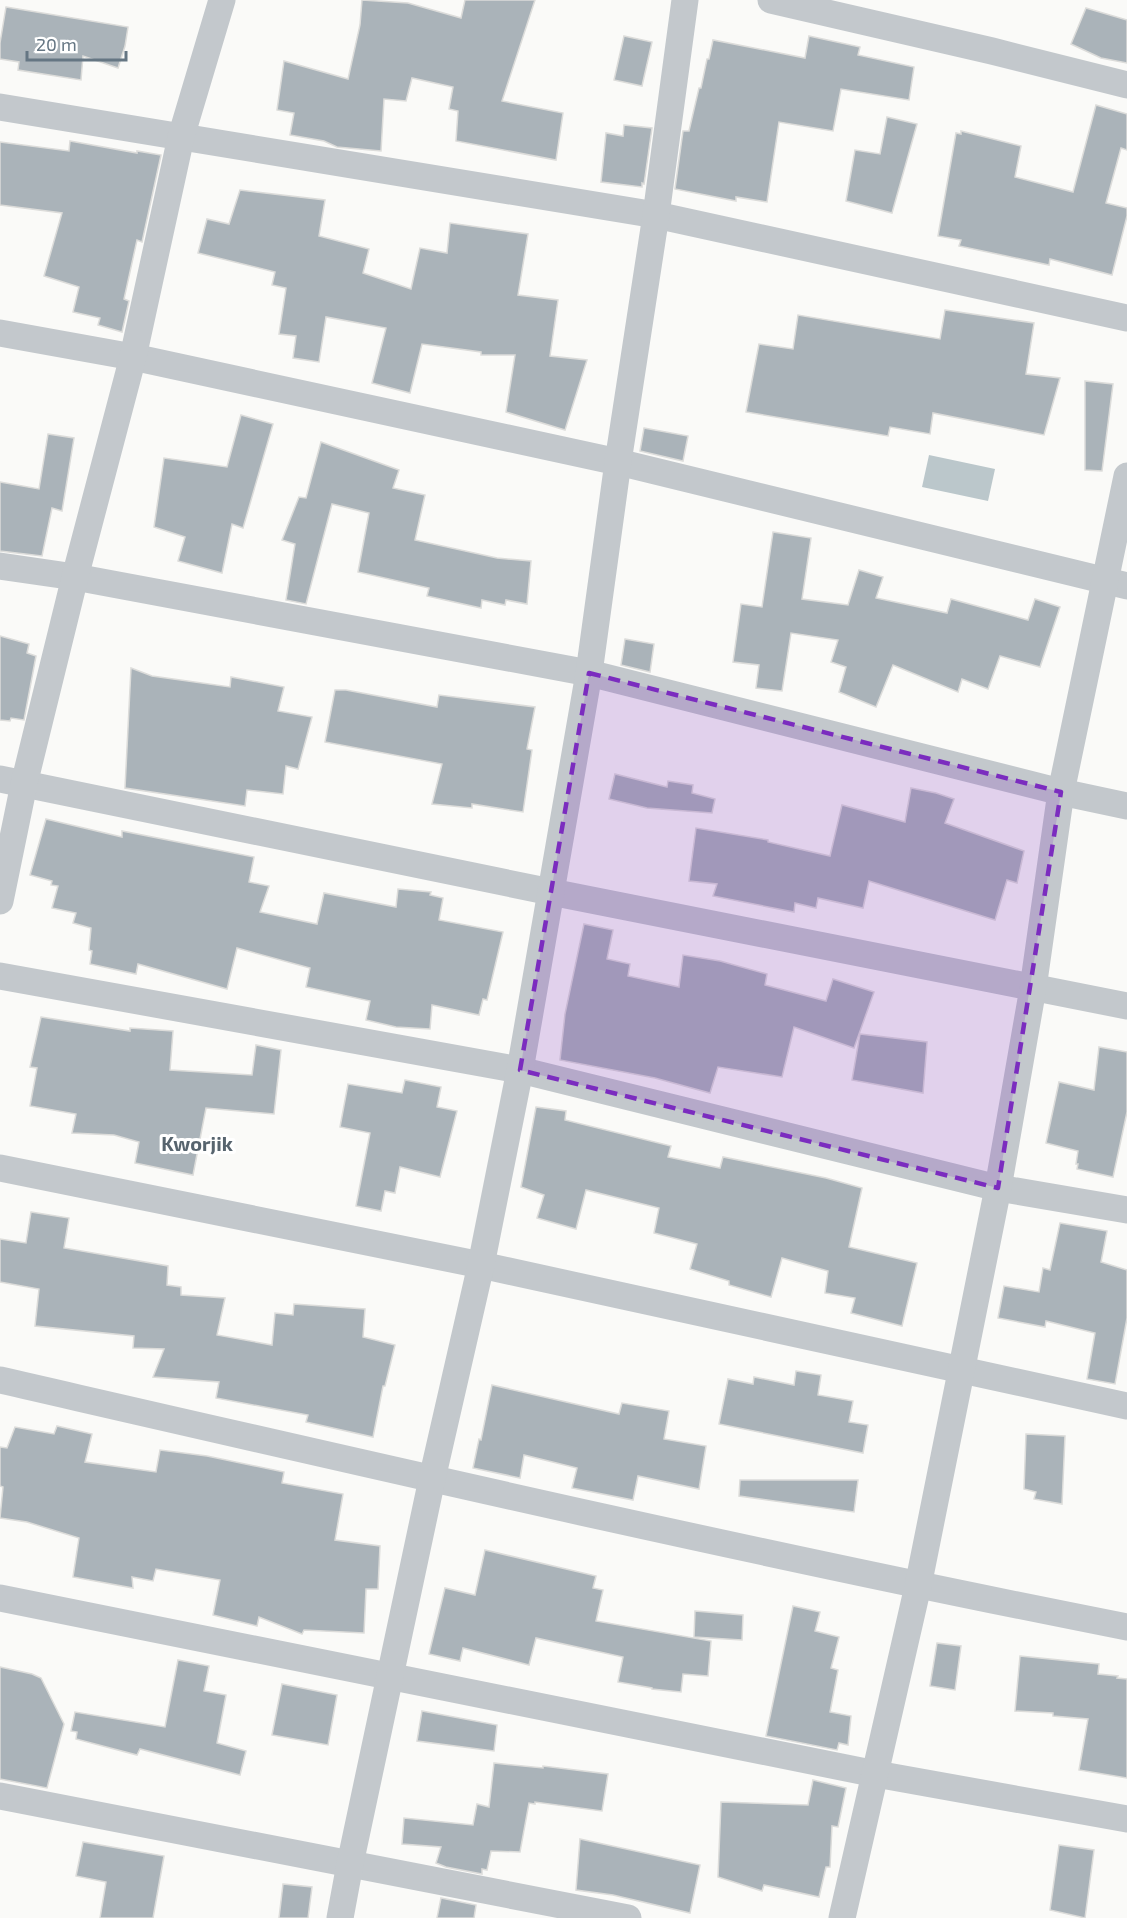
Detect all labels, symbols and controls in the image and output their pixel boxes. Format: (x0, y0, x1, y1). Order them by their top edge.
scale bar (27, 24, 126, 62)
text: 20 m (36, 33, 77, 55)
district label: Kworjik (161, 1131, 234, 1155)

